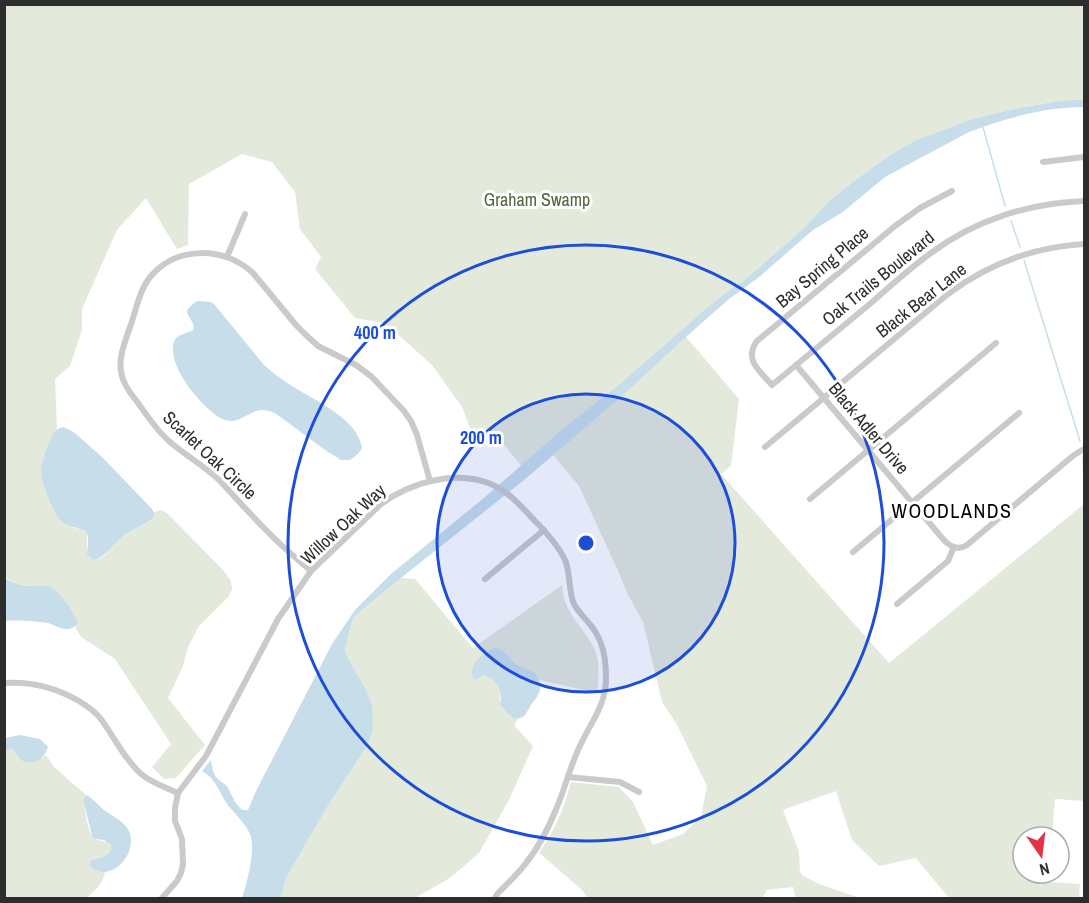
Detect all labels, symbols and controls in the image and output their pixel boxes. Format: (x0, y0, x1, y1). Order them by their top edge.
park label: Graham Swamp (484, 187, 590, 212)
street label: Bay Spring Place (770, 221, 874, 313)
street label: Oak Trails Boulevard (817, 225, 939, 331)
street label: Black Bear Lane (871, 257, 971, 343)
text: 400 m (354, 320, 396, 345)
street label: Black Adler Drive (823, 377, 915, 479)
street label: Scarlet Oak Circle (158, 405, 262, 505)
text: 200 m (460, 425, 502, 450)
street label: Willow Oak Way (295, 478, 391, 570)
district label: WOODLANDS (891, 497, 1013, 524)
centre of rings (576, 533, 596, 553)
north arrow (1011, 825, 1071, 885)
text: N (1037, 858, 1052, 881)

